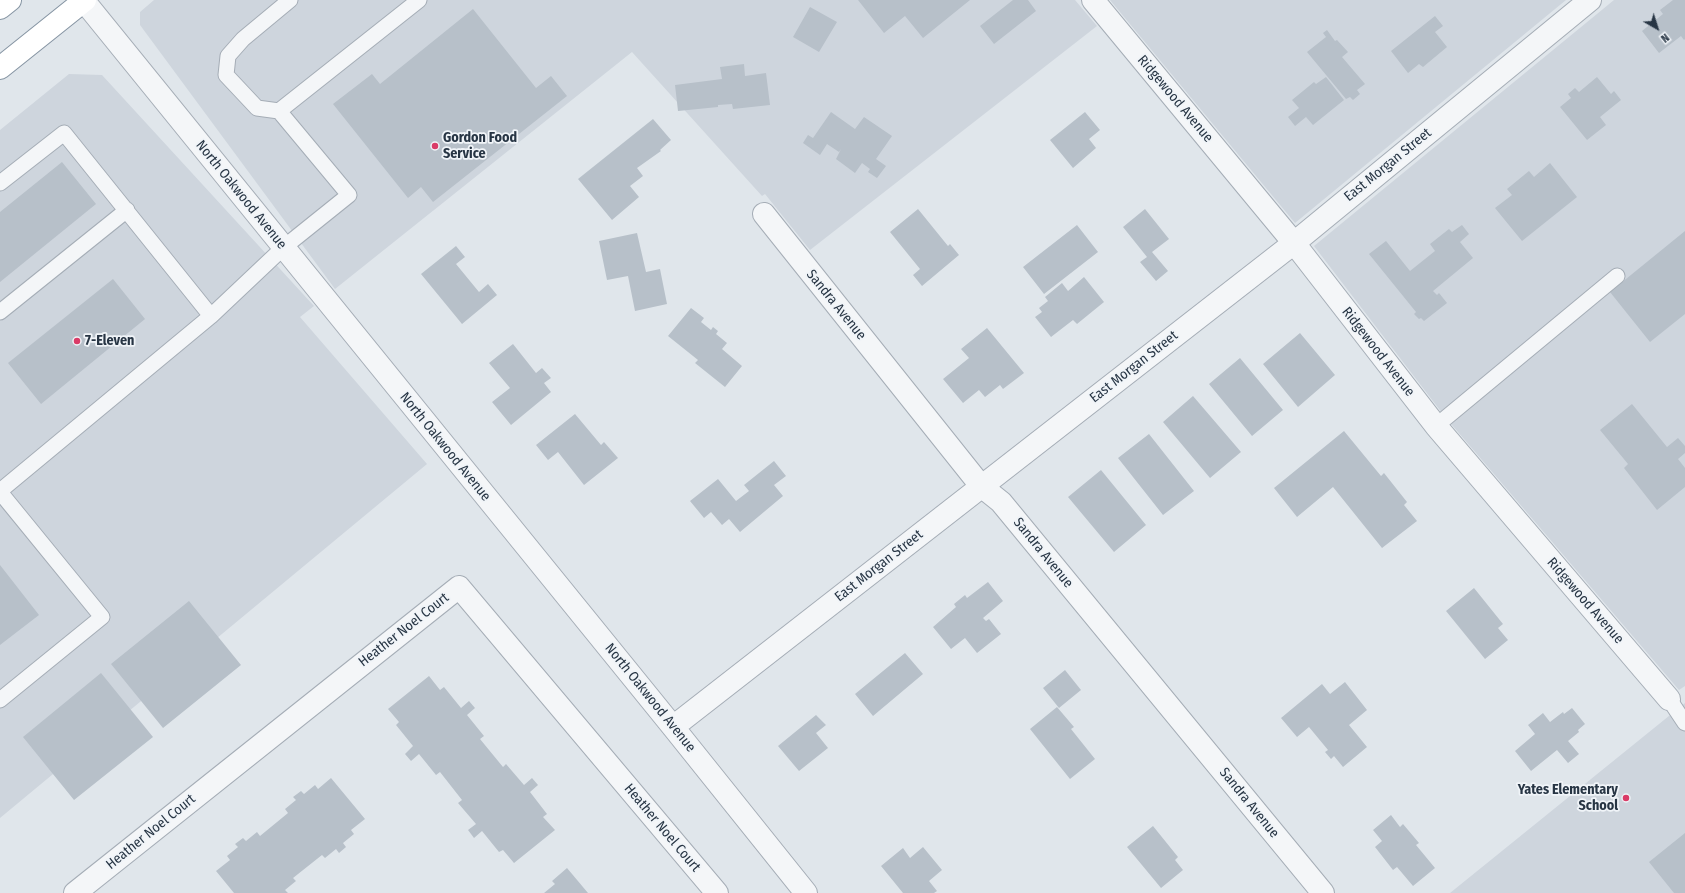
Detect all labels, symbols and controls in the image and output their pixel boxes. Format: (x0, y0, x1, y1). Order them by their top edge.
north arrow (1637, 8, 1677, 48)
text: N (1658, 31, 1672, 45)
street label: Ridgewood Avenue (1134, 52, 1216, 146)
street label: East Morgan Street (1341, 125, 1435, 205)
place label: Gordon Food Service (443, 130, 517, 162)
street label: North Oakwood Avenue (192, 137, 290, 253)
marker: Gordon Food Service (430, 141, 440, 151)
street label: Sandra Avenue (803, 267, 869, 343)
street label: Ridgewood Avenue (1338, 304, 1418, 400)
street label: East Morgan Street (1087, 327, 1181, 407)
place label: 7-Eleven (85, 333, 134, 349)
marker: 7-Eleven (72, 336, 82, 346)
street label: North Oakwood Avenue (396, 389, 494, 505)
street label: Sandra Avenue (1010, 515, 1076, 591)
street label: East Morgan Street (832, 526, 926, 606)
street label: Ridgewood Avenue (1543, 554, 1627, 648)
street label: Heather Noel Court (356, 590, 452, 670)
street label: North Oakwood Avenue (601, 640, 699, 756)
street label: Sandra Avenue (1216, 765, 1282, 841)
street label: Heather Noel Court (620, 780, 704, 876)
place label: Yates Elementary School (1518, 782, 1618, 814)
street label: Heather Noel Court (103, 791, 199, 873)
marker: Yates Elementary School (1621, 793, 1631, 803)

